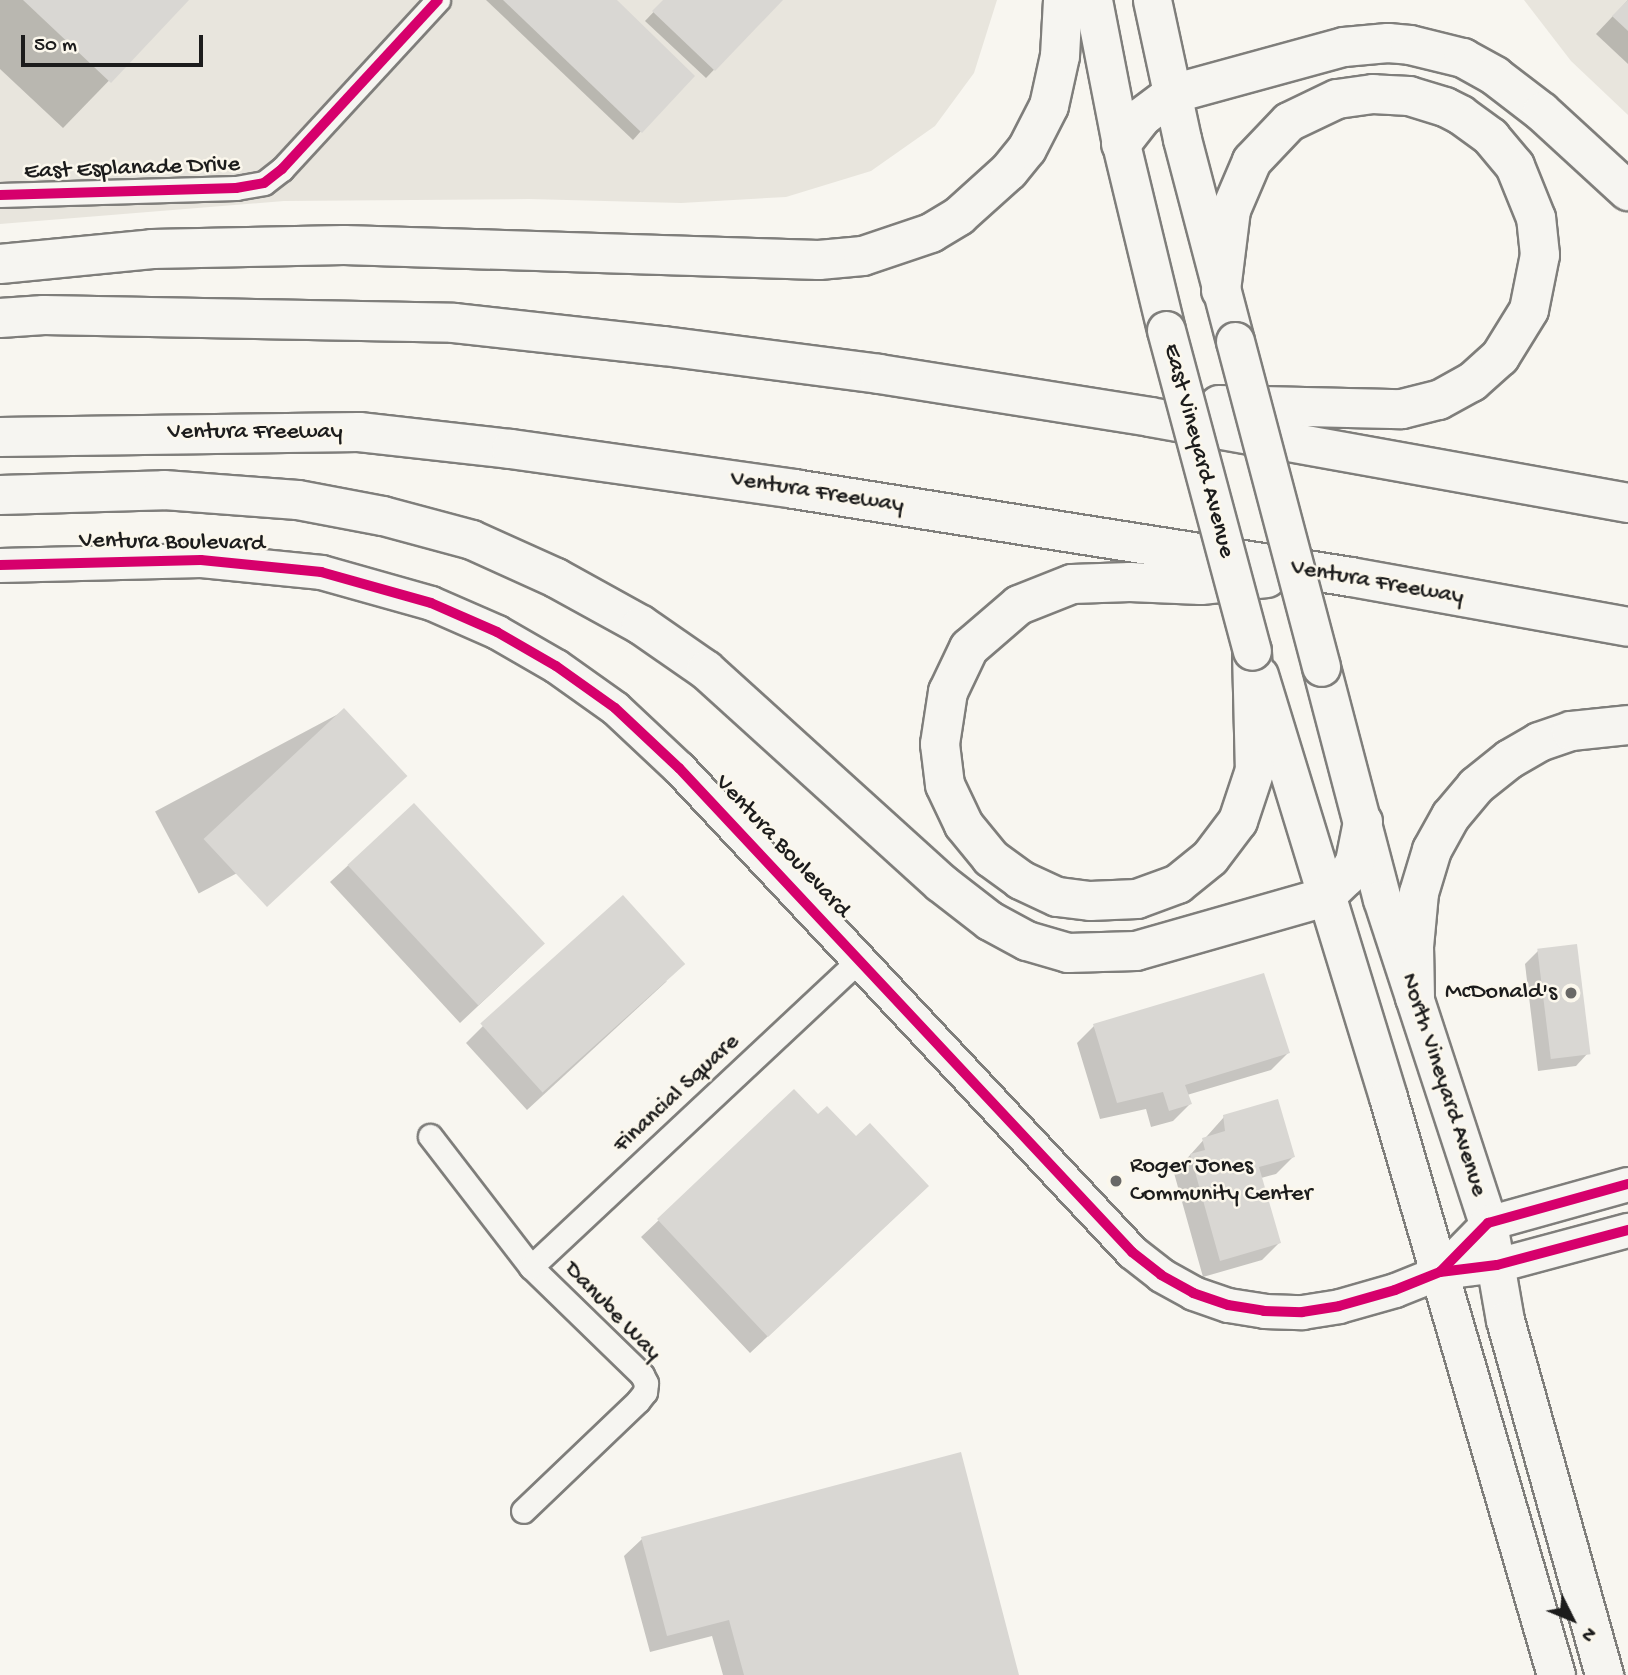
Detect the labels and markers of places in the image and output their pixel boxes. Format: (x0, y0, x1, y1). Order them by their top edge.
place label: McDonald's (1445, 979, 1557, 1007)
marker: McDonald's (1563, 985, 1579, 1001)
place label: Roger Jones Community Center (1130, 1153, 1312, 1209)
marker: Roger Jones Community Center (1108, 1173, 1124, 1189)

